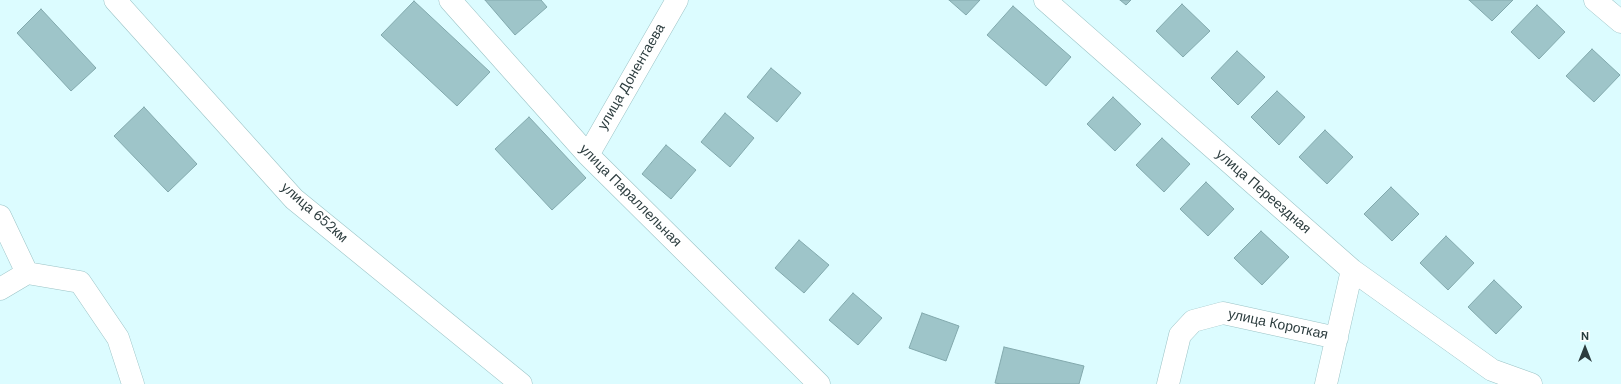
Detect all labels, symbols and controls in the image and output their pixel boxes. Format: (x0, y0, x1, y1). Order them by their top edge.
street label: улица Донентаева (595, 21, 669, 133)
street label: улица Параллельная (575, 141, 685, 251)
street label: улица Переездная (1212, 146, 1314, 238)
street label: улица 652км (277, 179, 351, 247)
street label: улица Короткая (1227, 306, 1329, 344)
north arrow (1565, 328, 1605, 368)
text: N (1581, 329, 1589, 343)

